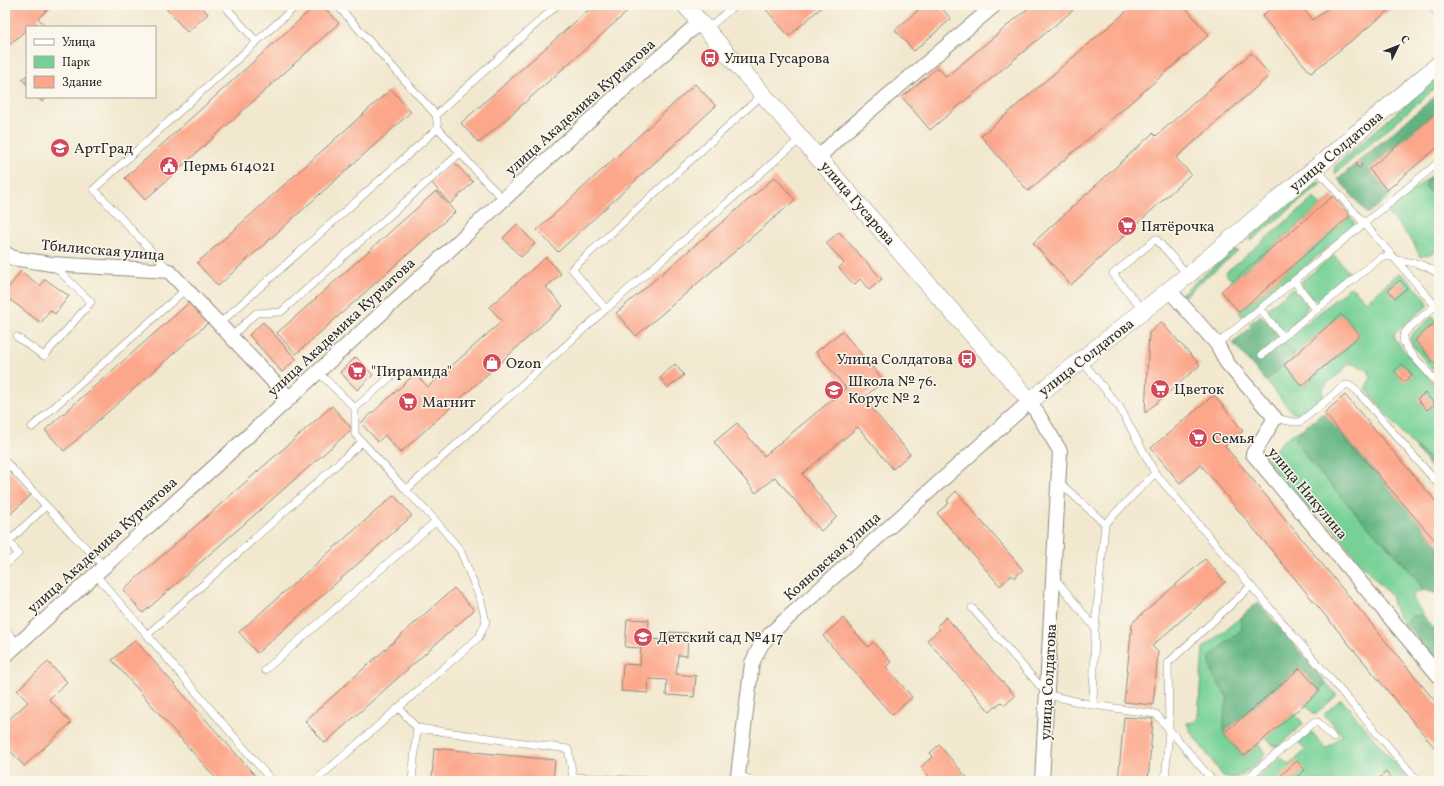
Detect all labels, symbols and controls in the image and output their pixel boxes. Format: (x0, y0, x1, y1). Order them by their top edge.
legend (26, 26, 156, 98)
north arrow (1378, 26, 1418, 66)
text: С (1396, 32, 1412, 48)
text: Улица (62, 35, 95, 51)
street label: улица Академика Курчатова (501, 35, 661, 181)
bus stop icon: Улица Гусарова (699, 47, 721, 69)
place label: Улица Гусарова (724, 49, 830, 70)
text: Парк (62, 55, 90, 71)
text: Здание (62, 75, 102, 91)
street label: улица Солдатова (1286, 107, 1388, 198)
school or university icon: АртГрад (49, 137, 71, 159)
place label: АртГрад (74, 139, 133, 160)
public building icon: Пермь 614021 (158, 155, 180, 177)
place label: Пермь 614021 (183, 157, 275, 178)
street label: улица Гусарова (814, 157, 899, 251)
supermarket icon: Пятёрочка (1116, 215, 1138, 237)
place label: Пятёрочка (1141, 217, 1215, 238)
street label: Тбилисская улица (40, 236, 166, 267)
street label: улица Академика Курчатова (263, 254, 421, 402)
street label: улица Солдатова (1035, 314, 1139, 402)
bus stop icon: Улица Солдатова (956, 348, 978, 370)
place label: Улица Солдатова (836, 350, 953, 371)
shop icon: Ozon (481, 352, 503, 374)
place label: Ozon (506, 354, 541, 375)
supermarket icon: "Пирамида" (346, 360, 368, 382)
place label: "Пирамида" (371, 362, 452, 383)
place label: Школа № 76. Корус № 2 (848, 372, 936, 410)
supermarket icon: Цветок (1149, 378, 1171, 400)
school or university icon: Школа № 76. Корус № 2 (823, 379, 845, 401)
place label: Цветок (1174, 380, 1224, 401)
supermarket icon: Магнит (397, 391, 419, 413)
place label: Магнит (422, 393, 476, 414)
supermarket icon: Семья (1187, 427, 1209, 449)
place label: Семья (1212, 429, 1255, 450)
street label: улица Никулина (1262, 443, 1352, 545)
street label: улица Академика Курчатова (23, 473, 183, 619)
street label: Кояновская улица (780, 508, 886, 606)
street label: улица Солдатова (1036, 623, 1063, 741)
school or university icon: Детский сад №417 (632, 626, 654, 648)
place label: Детский сад №417 (657, 628, 784, 649)

